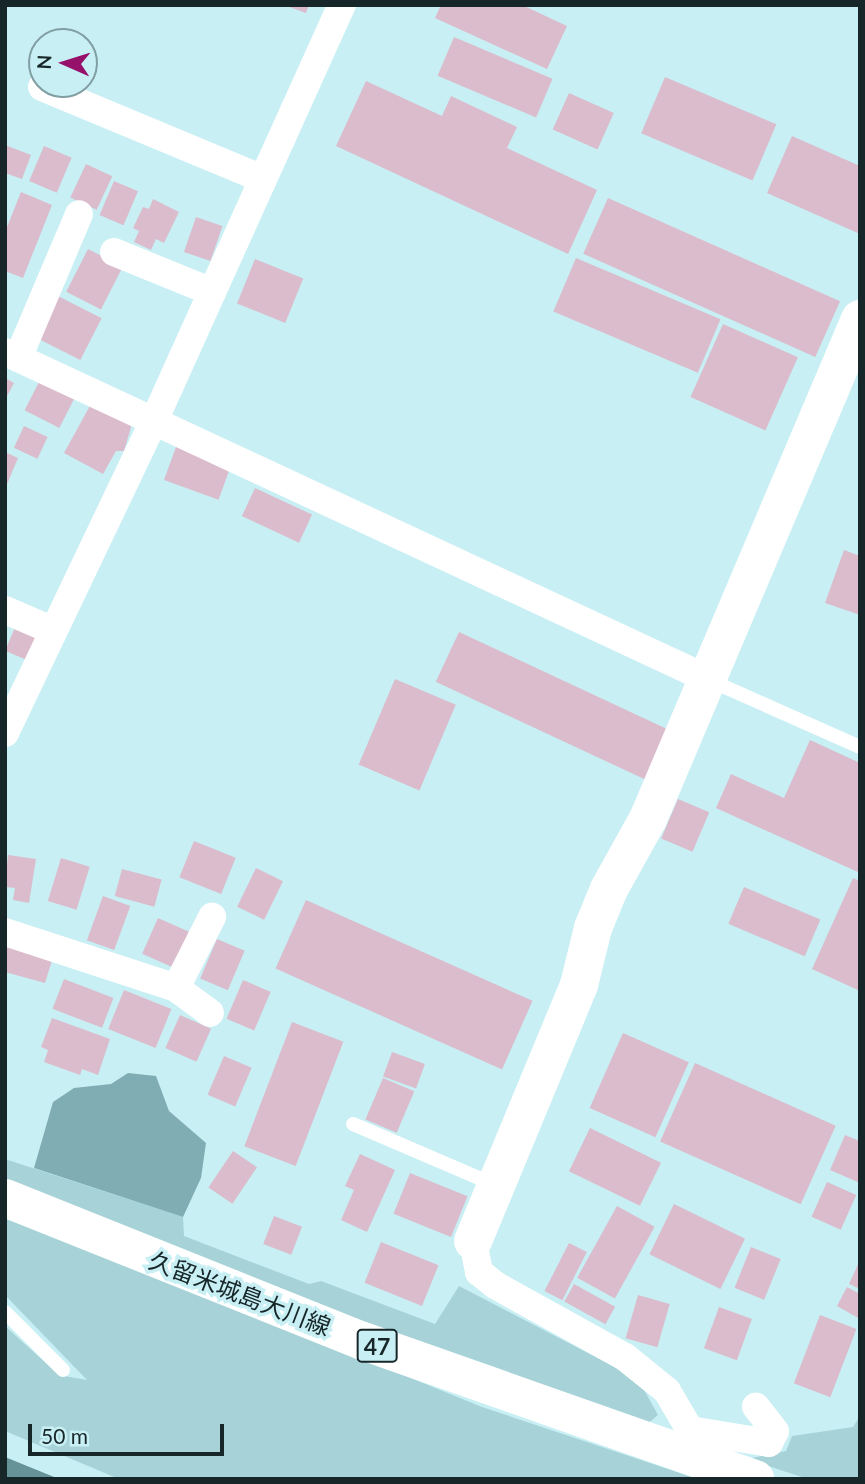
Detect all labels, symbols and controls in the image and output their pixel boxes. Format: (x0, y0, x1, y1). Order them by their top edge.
north arrow (28, 28, 98, 98)
text: N (32, 54, 55, 70)
street label: 久留米城島大川線 (145, 1245, 335, 1341)
road number: 47 (356, 1326, 398, 1366)
scale bar (32, 1410, 228, 1454)
text: 50 m (41, 1423, 88, 1448)

